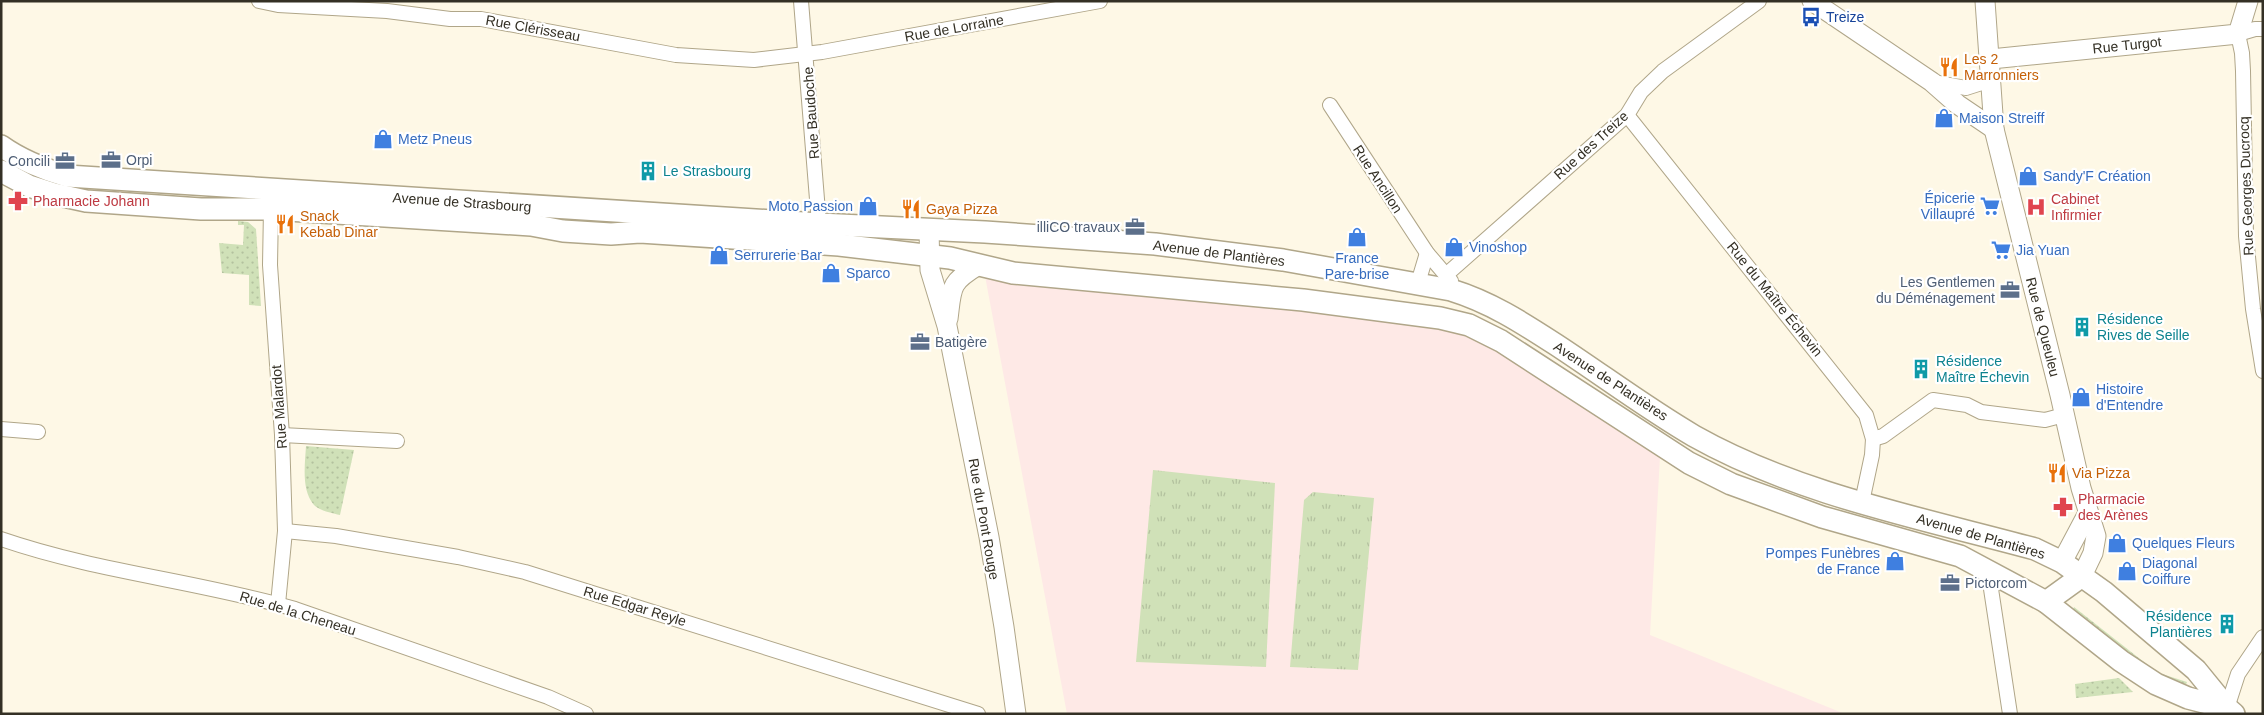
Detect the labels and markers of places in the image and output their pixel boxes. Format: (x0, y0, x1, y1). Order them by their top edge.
bus stop icon: Treize (1800, 6, 1822, 28)
place label: Treize (1826, 9, 1865, 25)
place label: Les 2 Marronniers (1964, 51, 2039, 83)
restaurant icon: Les 2 Marronniers (1938, 56, 1960, 78)
shop icon: Maison Streiff (1933, 107, 1955, 129)
place label: Maison Streiff (1959, 110, 2044, 126)
shop icon: Metz Pneus (372, 128, 394, 150)
place label: Metz Pneus (398, 131, 472, 147)
office icon: Orpi (100, 149, 122, 171)
office icon: Concili (54, 150, 76, 172)
place label: Orpi (126, 152, 152, 168)
place label: Concili (8, 153, 50, 169)
building icon: Le Strasbourg (637, 160, 659, 182)
place label: Le Strasbourg (663, 163, 751, 179)
shop icon: Sandy'F Création (2017, 165, 2039, 187)
place label: Sandy'F Création (2043, 168, 2151, 184)
pharmacy icon: Pharmacie Johann (7, 190, 29, 212)
place label: Épicerie Villaupré (1921, 190, 1975, 222)
place label: Cabinet Infirmier (2051, 191, 2102, 223)
place label: Pharmacie Johann (33, 193, 150, 209)
shop icon: Moto Passion (857, 195, 879, 217)
supermarket icon: Épicerie Villaupré (1979, 195, 2001, 217)
hospital icon: Cabinet Infirmier (2025, 196, 2047, 218)
place label: Moto Passion (768, 198, 853, 214)
restaurant icon: Gaya Pizza (900, 198, 922, 220)
place label: Gaya Pizza (926, 201, 998, 217)
place label: Snack Kebab Dinar (300, 208, 378, 240)
restaurant icon: Snack Kebab Dinar (274, 213, 296, 235)
office icon: illiCO travaux (1124, 216, 1146, 238)
place label: illiCO travaux (1037, 219, 1120, 235)
shop icon: France Pare-brise (1346, 226, 1368, 248)
shop icon: Vinoshop (1443, 236, 1465, 258)
place label: Vinoshop (1469, 239, 1527, 255)
supermarket icon: Jia Yuan (1990, 239, 2012, 261)
place label: Jia Yuan (2016, 242, 2069, 258)
shop icon: Serrurerie Bar (708, 244, 730, 266)
place label: Serrurerie Bar (734, 247, 822, 263)
place label: France Pare-brise (1325, 250, 1389, 282)
shop icon: Sparco (820, 262, 842, 284)
place label: Sparco (846, 265, 891, 281)
place label: Les Gentlemen du Déménagement (1876, 274, 1995, 306)
office icon: Les Gentlemen du Déménagement (1999, 279, 2021, 301)
place label: Résidence Rives de Seille (2097, 311, 2190, 343)
building icon: Résidence Rives de Seille (2071, 316, 2093, 338)
office icon: Batigère (909, 331, 931, 353)
place label: Batigère (935, 334, 987, 350)
place label: Résidence Maître Échevin (1936, 353, 2029, 385)
building icon: Résidence Maître Échevin (1910, 358, 1932, 380)
place label: Histoire d'Entendre (2096, 381, 2163, 413)
shop icon: Histoire d'Entendre (2070, 386, 2092, 408)
restaurant icon: Via Pizza (2046, 462, 2068, 484)
place label: Via Pizza (2072, 465, 2130, 481)
place label: Pharmacie des Arènes (2078, 491, 2148, 523)
pharmacy icon: Pharmacie des Arènes (2052, 496, 2074, 518)
shop icon: Quelques Fleurs (2106, 532, 2128, 554)
place label: Quelques Fleurs (2132, 535, 2235, 551)
place label: Pompes Funèbres de France (1766, 545, 1880, 577)
shop icon: Pompes Funèbres de France (1884, 550, 1906, 572)
place label: Diagonal Coiffure (2142, 555, 2197, 587)
shop icon: Diagonal Coiffure (2116, 560, 2138, 582)
office icon: Pictorcom (1939, 572, 1961, 594)
place label: Pictorcom (1965, 575, 2027, 591)
place label: Résidence Plantières (2146, 608, 2212, 640)
building icon: Résidence Plantières (2216, 613, 2238, 635)

